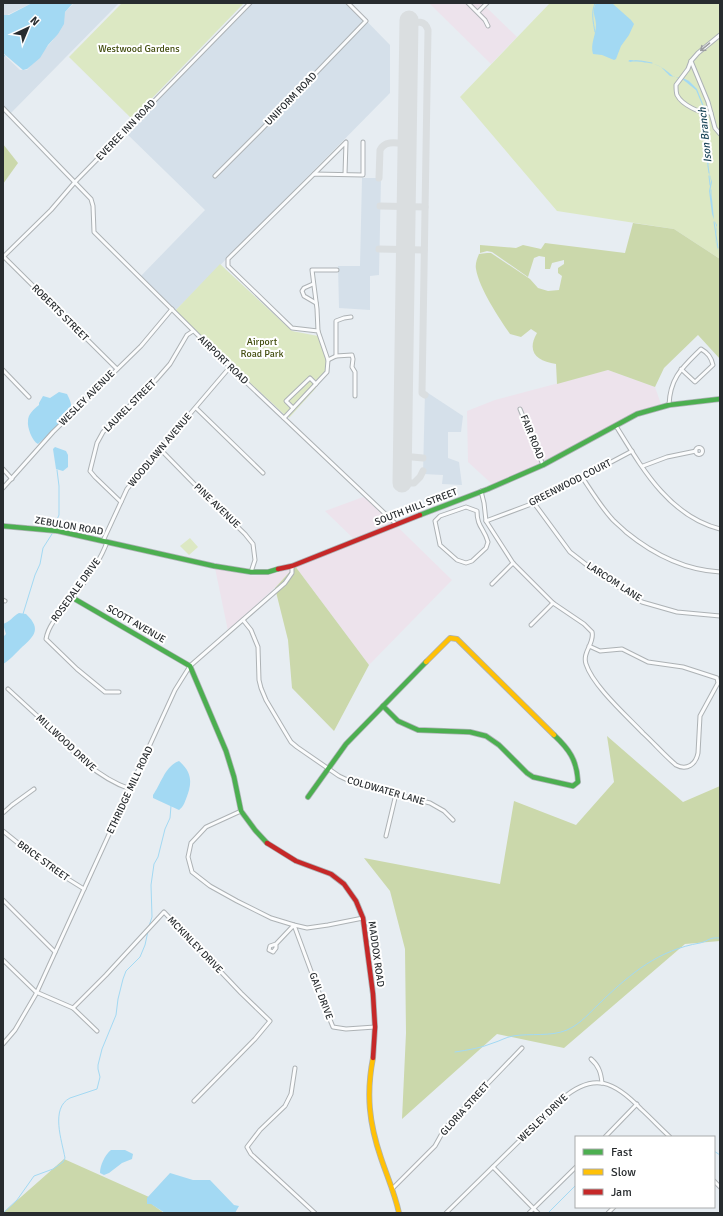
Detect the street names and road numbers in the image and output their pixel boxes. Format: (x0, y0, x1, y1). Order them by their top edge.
street label: UNIFORM ROAD (263, 70, 319, 128)
street label: EVEREE INN ROAD (94, 97, 158, 163)
street label: ROBERTS STREET (29, 282, 91, 344)
street label: AIRPORT ROAD (195, 333, 251, 387)
street label: WESLEY AVENUE (57, 367, 118, 428)
street label: LAUREL STREET (101, 377, 159, 435)
street label: WOODLAWN AVENUE (126, 410, 195, 489)
street label: FAIR ROAD (518, 413, 546, 461)
street label: GREENWOOD COURT (527, 457, 613, 509)
street label: PINE AVENUE (191, 481, 243, 531)
street label: SOUTH HILL STREET (373, 486, 459, 528)
street label: ZEBULON ROAD (34, 514, 104, 538)
street label: ROSEDALE DRIVE (49, 555, 103, 624)
street label: LARCOM LANE (584, 560, 644, 605)
street label: SCOTT AVENUE (104, 602, 168, 646)
street label: MILLWOOD DRIVE (33, 712, 99, 774)
street label: ETHRIDGE MILL ROAD (104, 744, 156, 836)
street label: COLDWATER LANE (346, 774, 427, 808)
street label: BRICE STREET (15, 838, 71, 884)
street label: MCKINLEY DRIVE (165, 914, 225, 976)
street label: MADDOX ROAD (365, 920, 387, 988)
street label: GAIL DRIVE (307, 971, 336, 1022)
street label: GLORIA STREET (438, 1080, 492, 1138)
street label: WESLEY DRIVE (516, 1091, 571, 1145)

